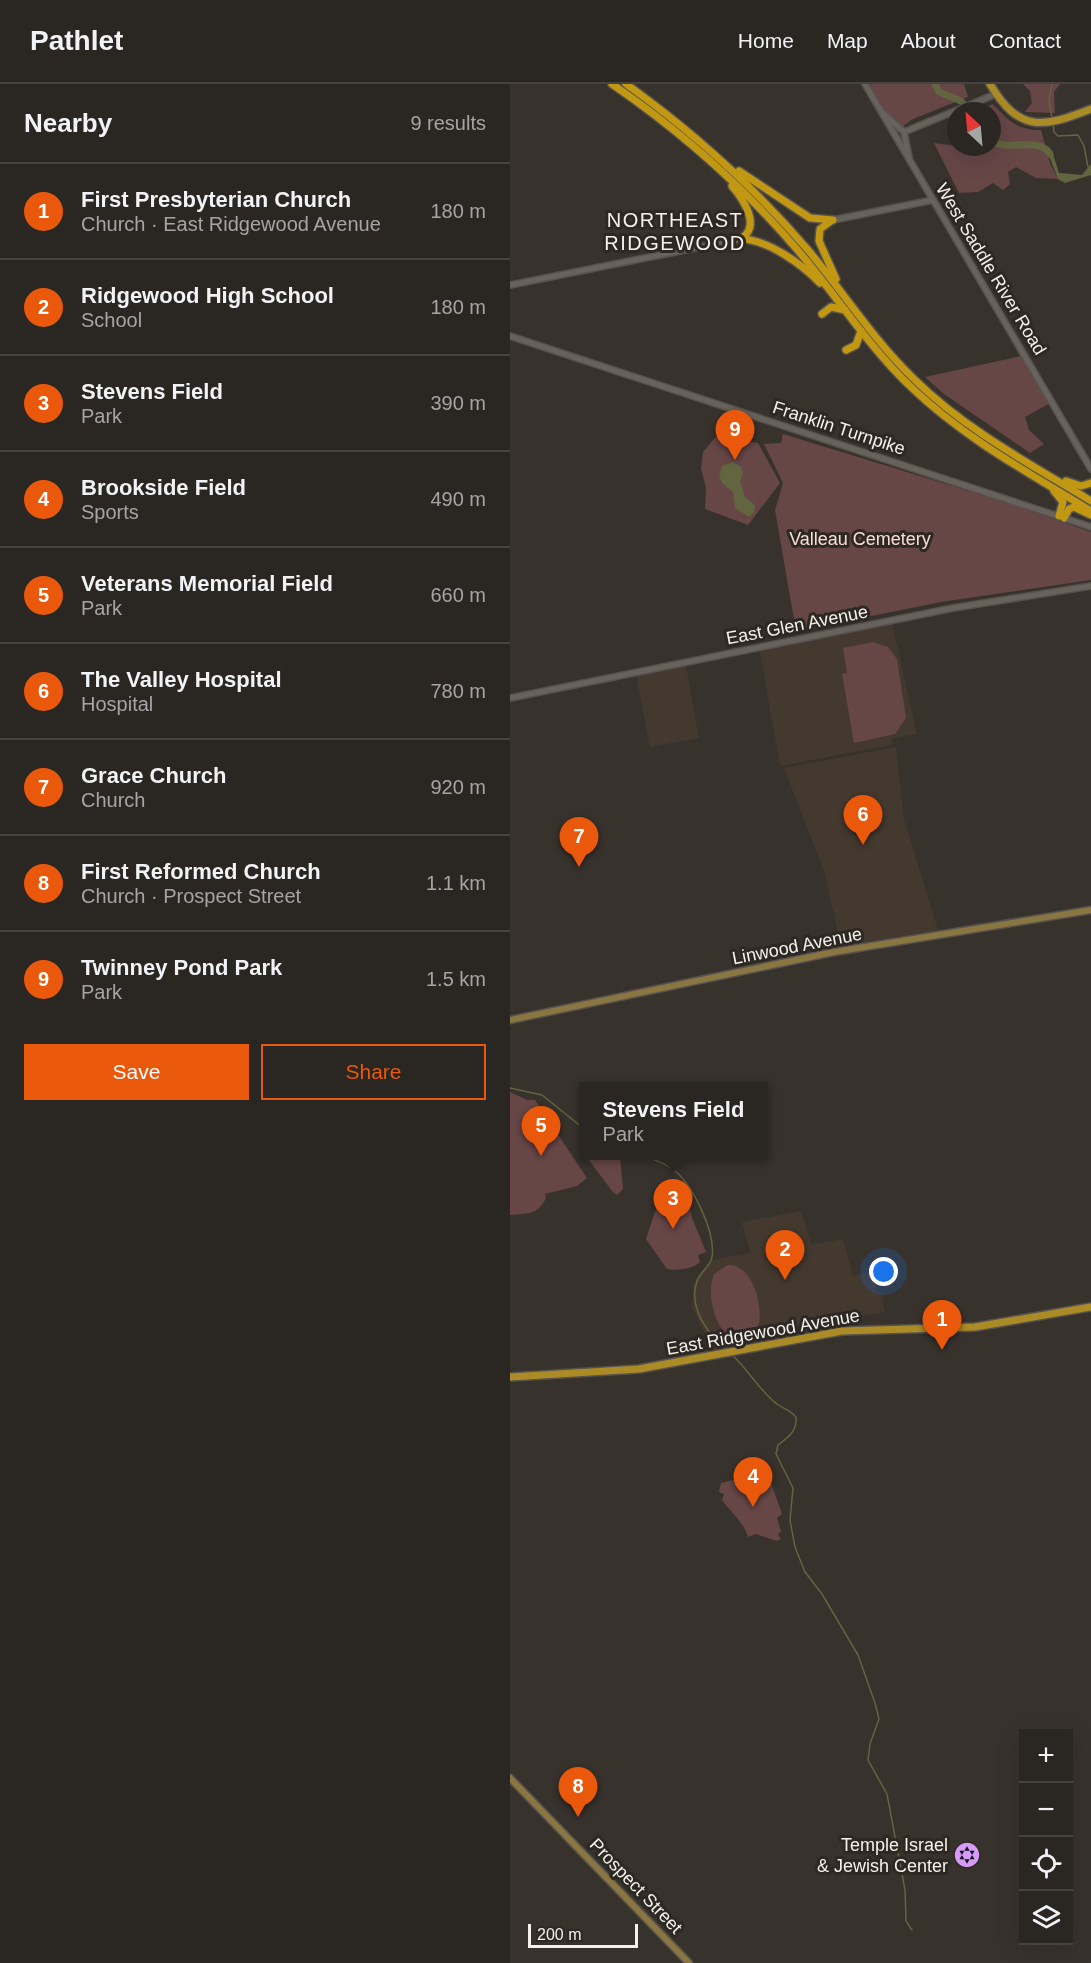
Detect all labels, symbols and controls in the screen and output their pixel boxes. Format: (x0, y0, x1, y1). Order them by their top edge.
text: Pathlet (30, 25, 123, 56)
text: Home (738, 29, 794, 52)
text: Map (827, 29, 868, 52)
text: About (901, 29, 956, 52)
text: Contact (989, 29, 1061, 52)
north arrow (947, 102, 1001, 156)
text: Nearby (24, 108, 112, 138)
text: 9 results (410, 112, 486, 134)
street label: West Saddle River Road (932, 180, 1050, 358)
text: First Presbyterian Church (81, 187, 351, 212)
text: 1 (38, 200, 49, 222)
text: 180 m (430, 200, 486, 222)
district label: NORTHEAST RIDGEWOOD (604, 209, 746, 254)
text: Church · East Ridgewood Avenue (81, 213, 381, 235)
text: Ridgewood High School (81, 283, 334, 308)
text: 2 (38, 296, 49, 318)
text: 180 m (430, 296, 486, 318)
text: School (81, 309, 142, 331)
text: Stevens Field (81, 379, 223, 404)
text: 3 (38, 392, 49, 414)
text: 390 m (430, 392, 486, 414)
street label: Franklin Turnpike (770, 397, 908, 459)
text: Park (81, 405, 122, 427)
pin: 9 (716, 410, 754, 460)
text: Brookside Field (81, 475, 246, 500)
text: 4 (38, 488, 49, 510)
text: 490 m (430, 488, 486, 510)
text: Sports (81, 501, 139, 523)
park label: Valleau Cemetery (789, 529, 931, 549)
text: Veterans Memorial Field (81, 571, 333, 596)
text: 5 (38, 584, 49, 606)
text: 660 m (430, 584, 486, 606)
text: Park (81, 597, 122, 619)
street label: East Glen Avenue (725, 601, 869, 649)
text: The Valley Hospital (81, 667, 282, 692)
text: 6 (38, 680, 49, 702)
text: 780 m (430, 680, 486, 702)
text: Hospital (81, 693, 153, 715)
text: Grace Church (81, 763, 227, 788)
text: 7 (38, 776, 49, 798)
text: 920 m (430, 776, 486, 798)
text: Church (81, 789, 145, 811)
pin: 6 (844, 796, 882, 845)
pin: 7 (560, 818, 598, 867)
text: First Reformed Church (81, 859, 321, 884)
text: 8 (38, 872, 49, 894)
text: 1.1 km (426, 872, 486, 894)
text: Church · Prospect Street (81, 885, 301, 907)
street label: Linwood Avenue (730, 924, 864, 968)
text: Twinney Pond Park (81, 955, 282, 980)
text: 9 (38, 968, 49, 990)
text: 1.5 km (426, 968, 486, 990)
text: Park (81, 981, 122, 1003)
button: Save (24, 1044, 249, 1100)
button: Share (261, 1044, 486, 1100)
popup (579, 1082, 768, 1160)
text: Stevens Field (603, 1097, 744, 1122)
pin: 5 (522, 1106, 561, 1156)
text: Park (603, 1123, 644, 1145)
pin: 3 (654, 1180, 692, 1229)
pin: 2 (766, 1230, 804, 1280)
your location (869, 1257, 898, 1286)
pin: 1 (922, 1300, 962, 1350)
street label: East Ridgewood Avenue (665, 1305, 861, 1359)
pin: 4 (734, 1458, 772, 1507)
map controls (1019, 1729, 1073, 1945)
button: + (1019, 1729, 1073, 1783)
pin: 8 (558, 1768, 598, 1817)
button: − (1019, 1783, 1073, 1837)
street label: Prospect Street (586, 1834, 686, 1938)
place label: Temple Israel & Jewish Center (817, 1835, 948, 1876)
button: locate (1019, 1837, 1073, 1891)
synagogue icon: Temple Israel & Jewish Center (952, 1840, 982, 1870)
button: layers (1019, 1891, 1073, 1945)
scale bar (528, 1921, 638, 1948)
text: 200 m (537, 1926, 581, 1943)

